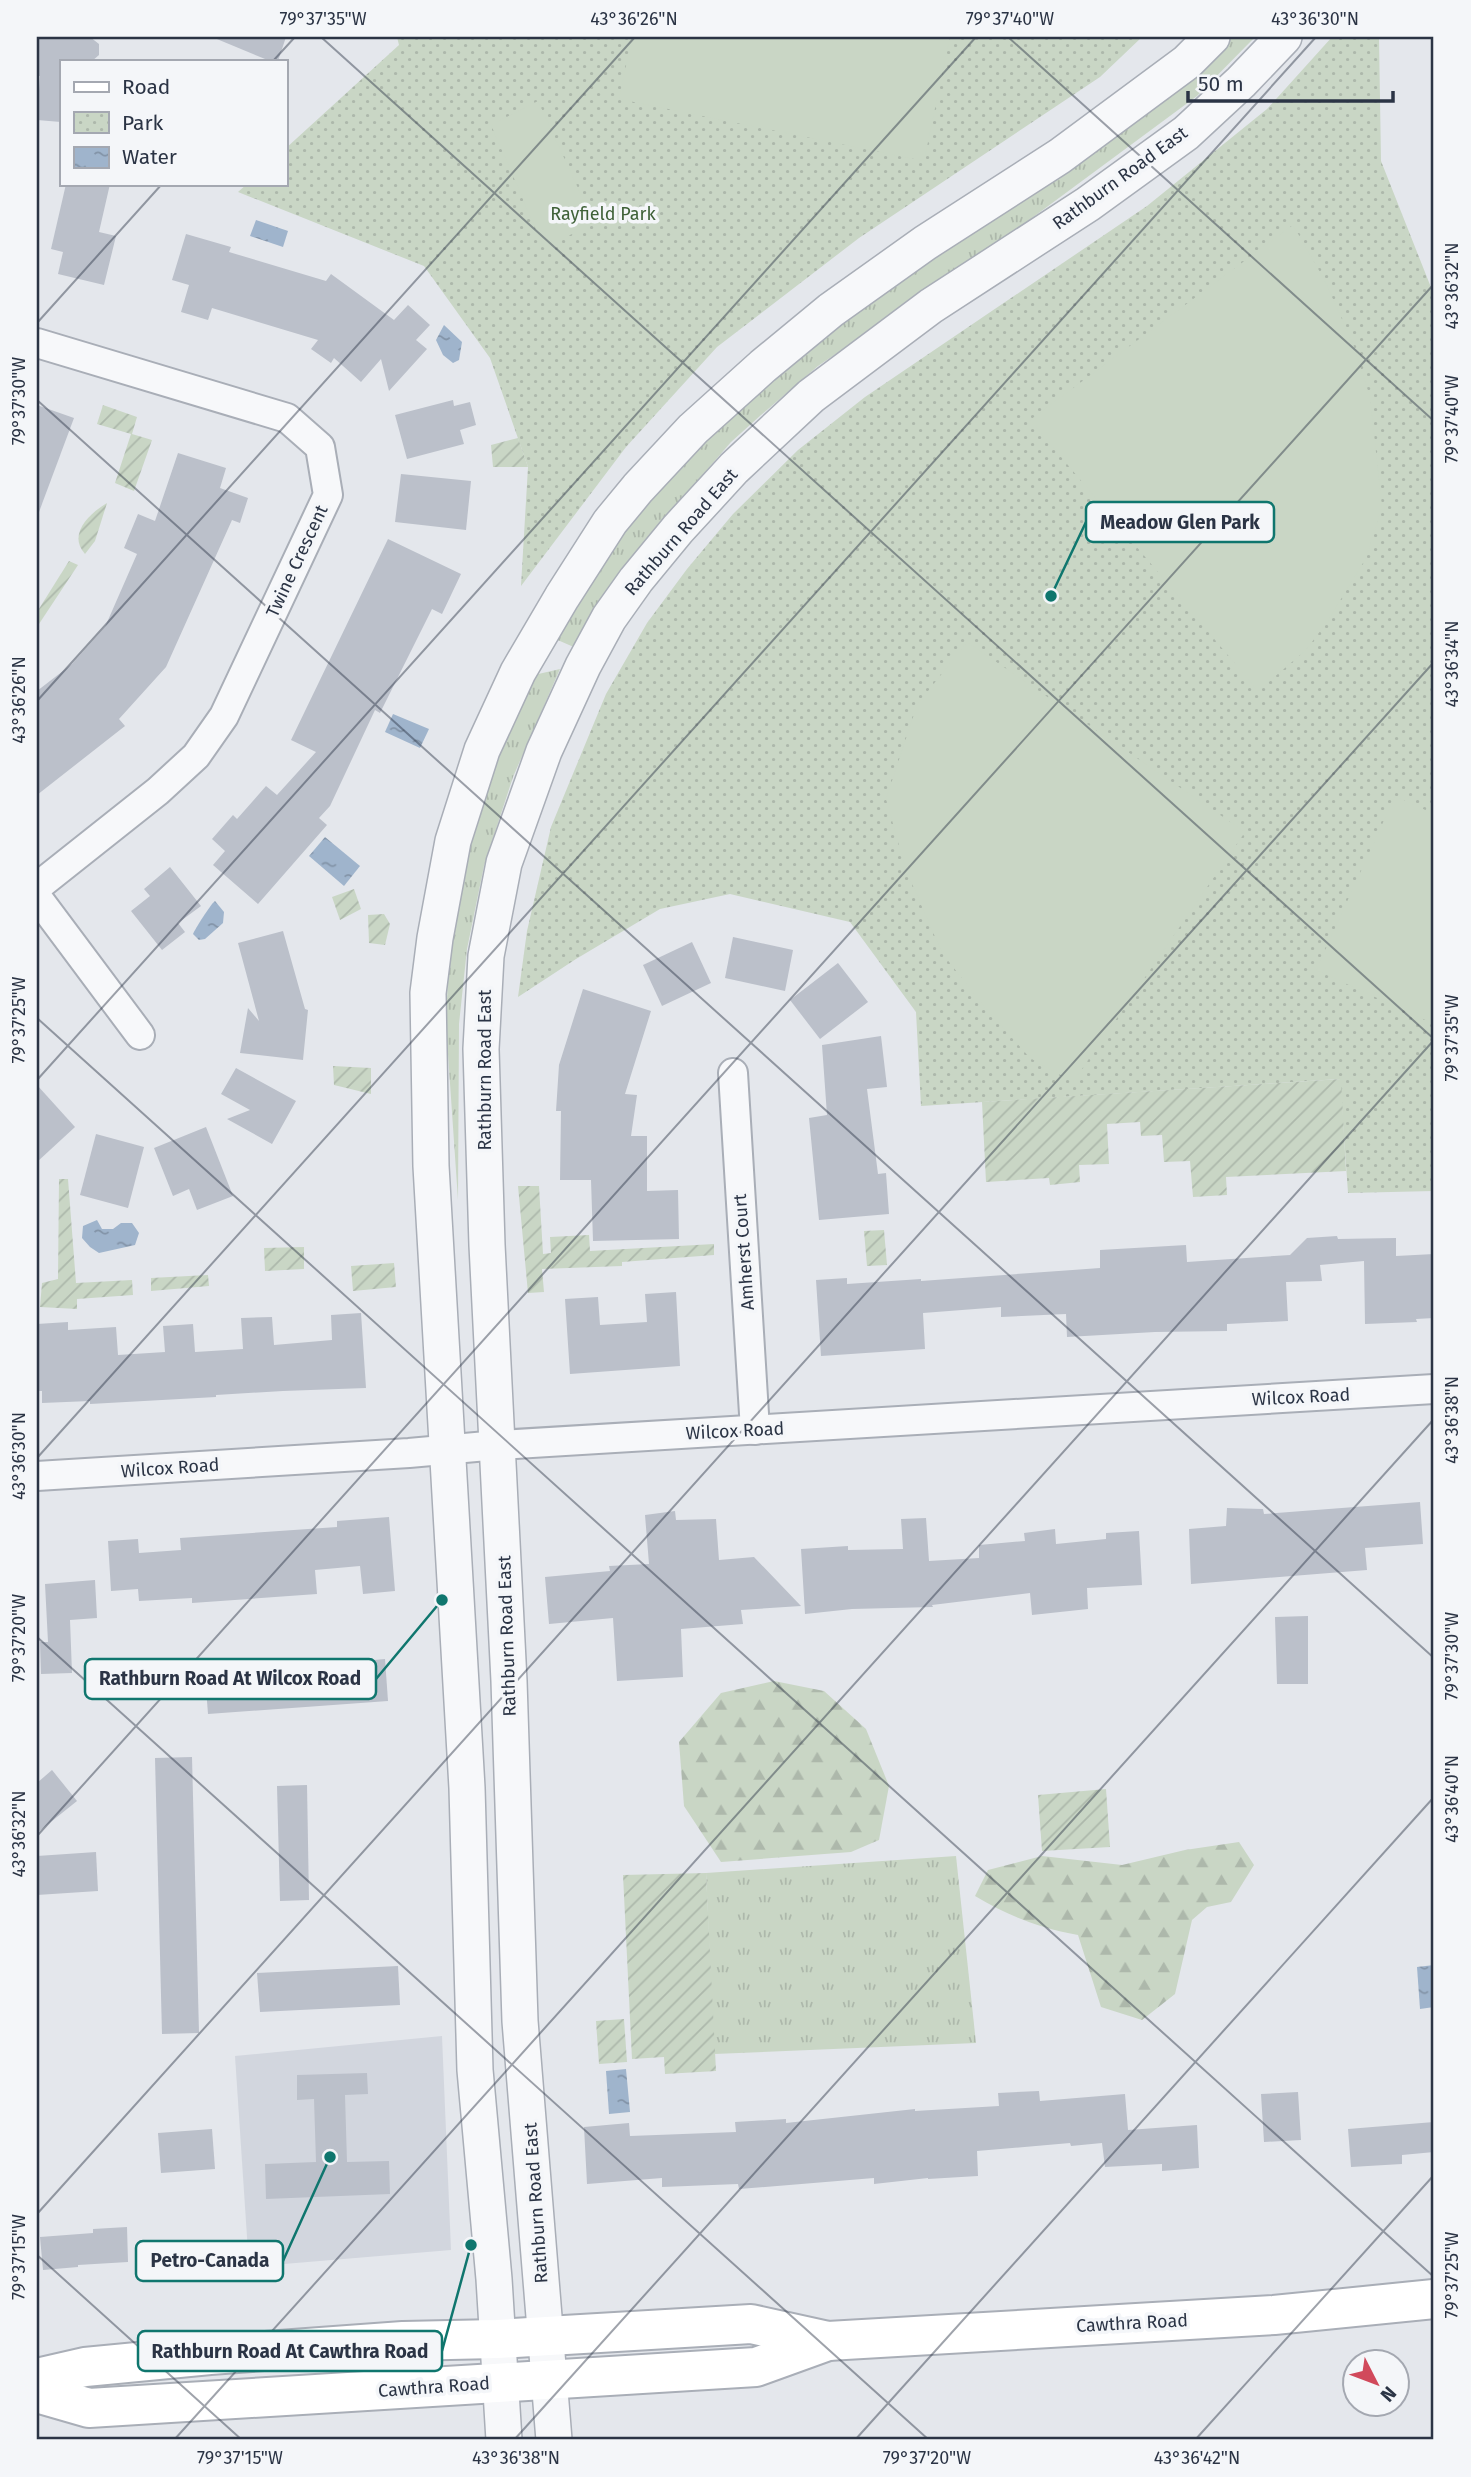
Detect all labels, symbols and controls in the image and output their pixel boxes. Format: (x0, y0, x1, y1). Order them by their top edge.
text: 79°37'35"W (279, 8, 367, 30)
text: 43°36'26"N (590, 8, 678, 30)
text: 79°37'40"W (966, 8, 1054, 30)
text: 43°36'30"N (1271, 8, 1359, 30)
legend (60, 60, 287, 186)
scale bar (1188, 60, 1392, 104)
text: 50 m (1198, 71, 1244, 97)
text: Road (122, 74, 170, 100)
text: Park (122, 110, 164, 136)
street label: Rathburn Road East (1048, 121, 1192, 234)
text: Water (122, 144, 177, 170)
park label: Rayfield Park (550, 203, 656, 225)
text: 43°36'32"N (1441, 242, 1463, 330)
text: 79°37'30"W (8, 357, 30, 445)
text: 79°37'40"W (1441, 375, 1463, 463)
street label: Rathburn Road East (620, 464, 743, 600)
street label: Twine Crescent (261, 501, 333, 621)
callout: Meadow Glen Park (1086, 502, 1274, 542)
text: Meadow Glen Park (1100, 511, 1260, 534)
text: 43°36'34"N (1441, 621, 1463, 707)
text: 43°36'26"N (8, 656, 30, 744)
text: 79°37'25"W (8, 976, 30, 1063)
street label: Rathburn Road East (474, 989, 496, 1151)
text: 79°37'35"W (1441, 994, 1463, 1082)
street label: Amherst Court (729, 1193, 759, 1311)
text: 43°36'38"N (1441, 1376, 1463, 1464)
street label: Wilcox Road (1251, 1383, 1351, 1411)
text: 43°36'30"N (8, 1412, 30, 1500)
street label: Wilcox Road (685, 1417, 785, 1445)
street label: Wilcox Road (120, 1454, 220, 1482)
street label: Rathburn Road East (493, 1555, 521, 1717)
text: 79°37'20"W (8, 1594, 30, 1682)
text: 79°37'30"W (1441, 1612, 1463, 1700)
callout: Rathburn Road At Wilcox Road (85, 1659, 376, 1699)
text: Rathburn Road At Wilcox Road (99, 1667, 361, 1690)
text: 43°36'40"N (1441, 1755, 1463, 1843)
text: 43°36'32"N (8, 1790, 30, 1878)
street label: Rathburn Road East (519, 2121, 553, 2284)
text: 79°37'15"W (8, 2214, 30, 2300)
text: 79°37'25"W (1441, 2231, 1463, 2318)
callout: Petro-Canada (136, 2241, 283, 2281)
text: Petro-Canada (151, 2249, 269, 2272)
street label: Cawthra Road (1076, 2309, 1188, 2337)
callout: Rathburn Road At Cawthra Road (138, 2331, 442, 2371)
text: Rathburn Road At Cawthra Road (152, 2340, 428, 2363)
north arrow (1342, 2348, 1412, 2418)
street label: Cawthra Road (377, 2372, 491, 2402)
text: N (1375, 2382, 1401, 2406)
text: 79°37'15"W (197, 2447, 283, 2469)
text: 43°36'38"N (472, 2447, 560, 2469)
text: 79°37'20"W (883, 2447, 971, 2469)
text: 43°36'42"N (1154, 2447, 1240, 2469)

